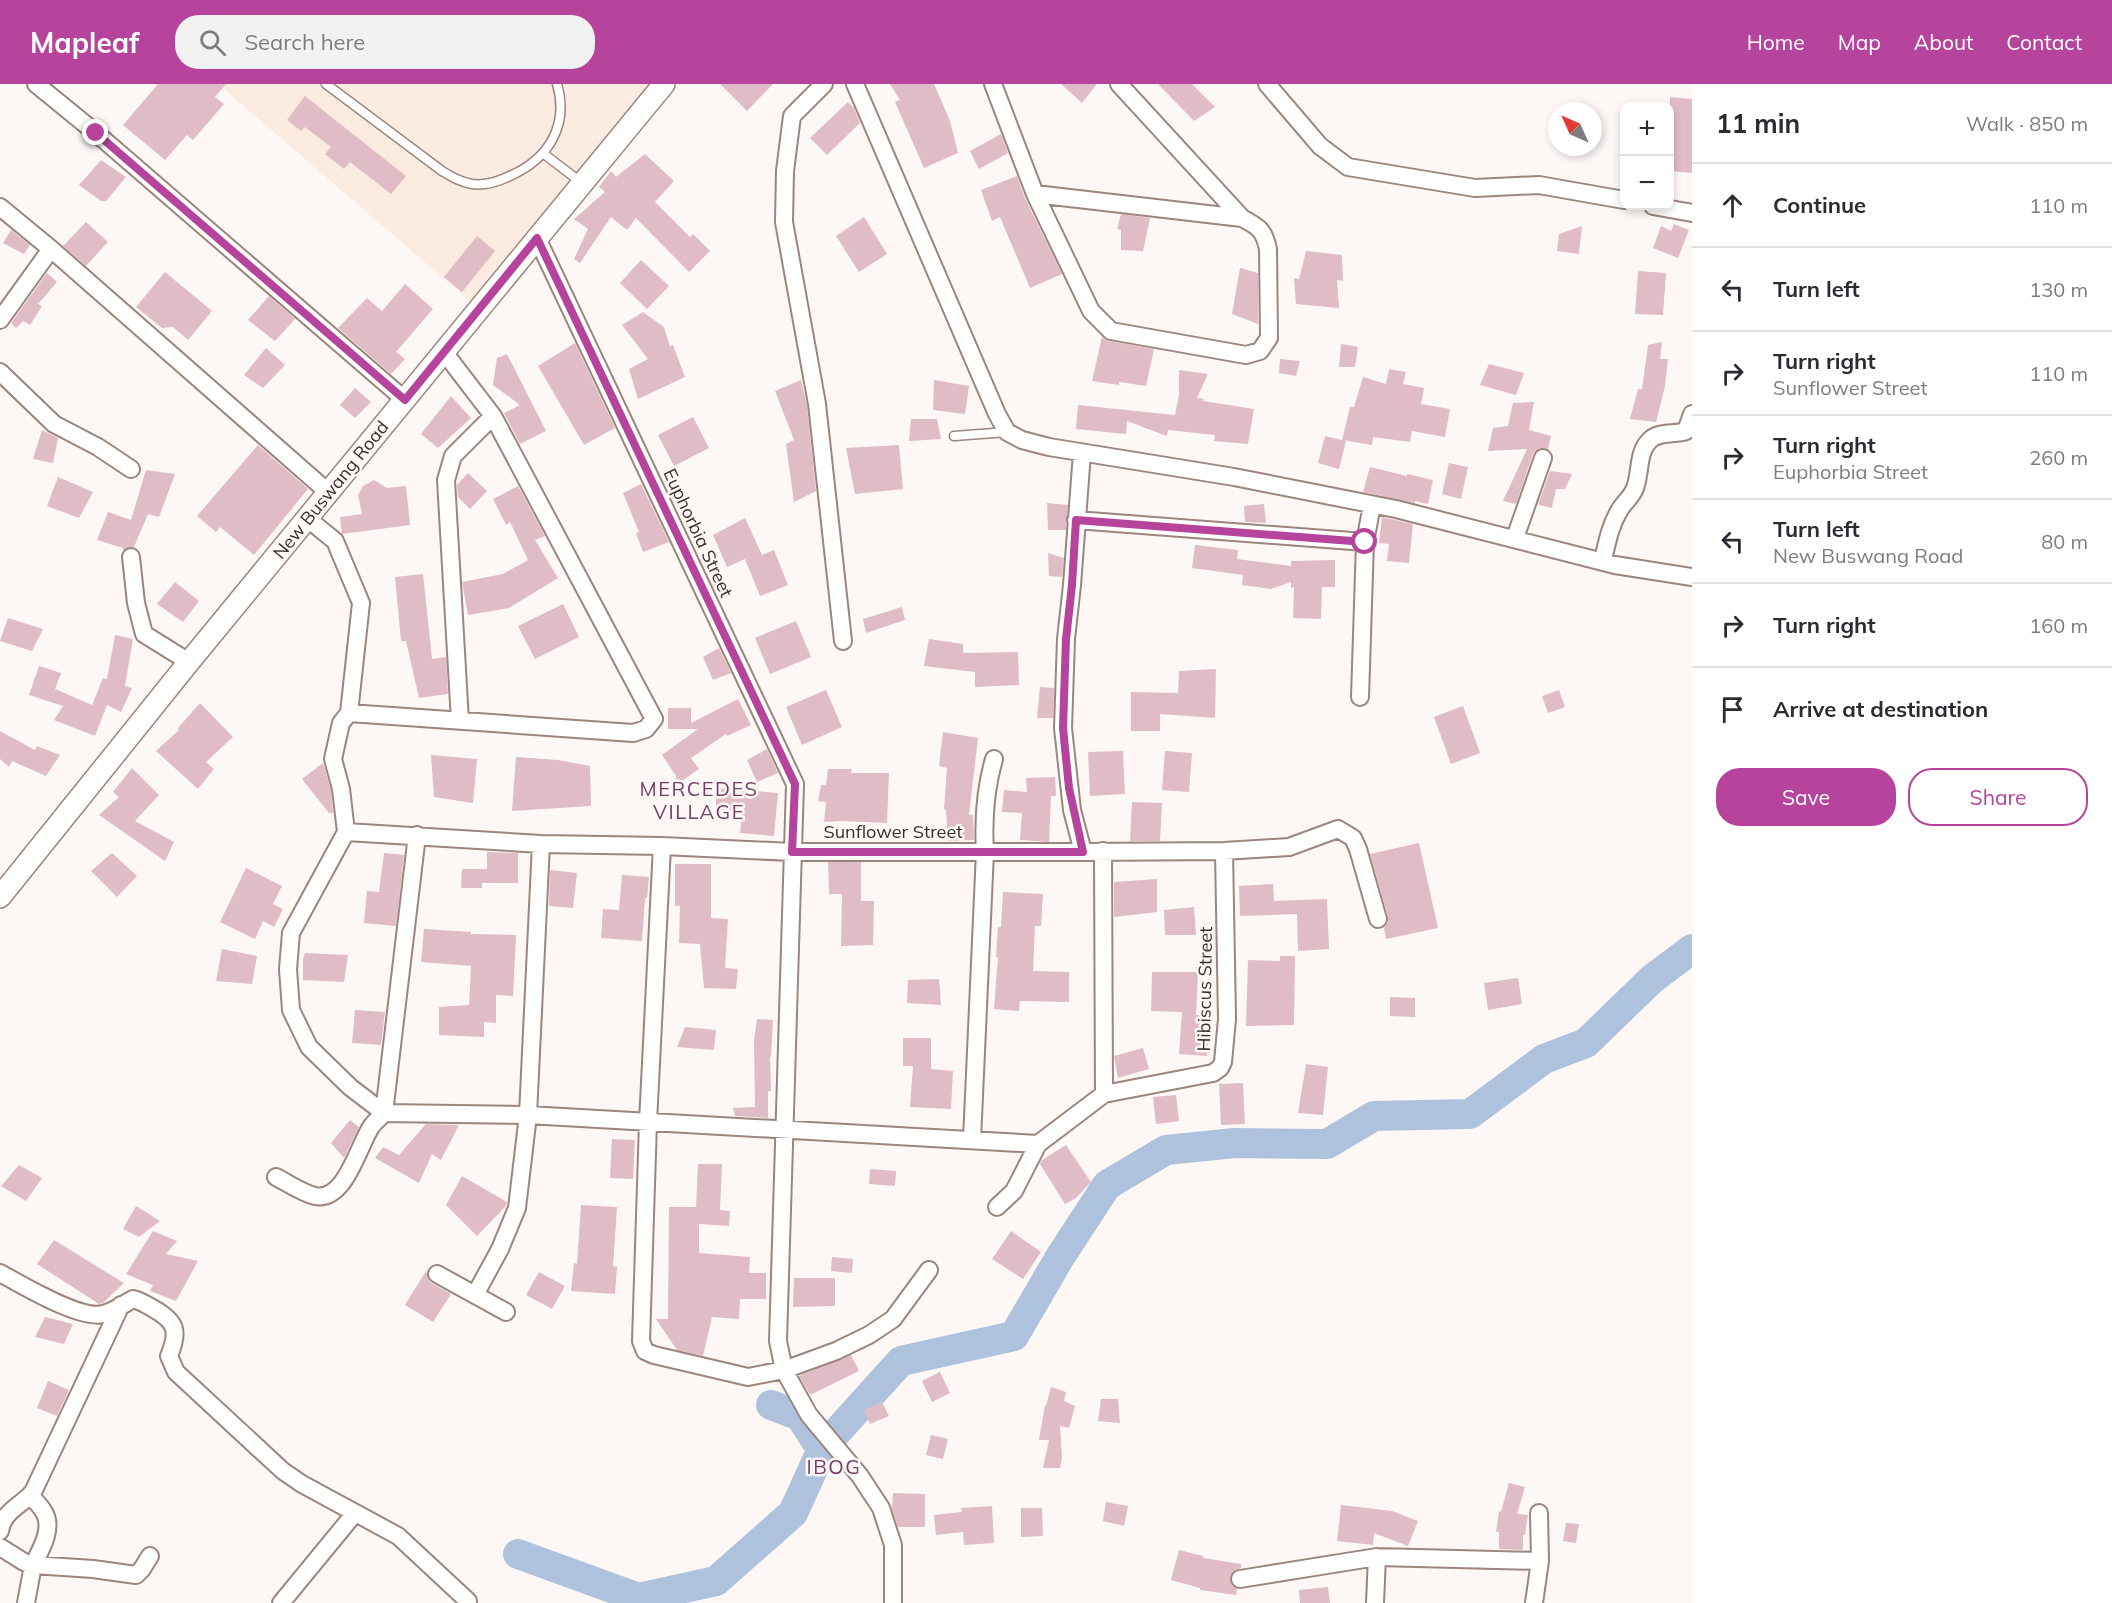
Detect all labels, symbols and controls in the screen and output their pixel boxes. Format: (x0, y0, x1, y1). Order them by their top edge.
search box (175, 15, 595, 69)
text: Mapleaf (30, 25, 139, 60)
icon: search (196, 26, 229, 59)
text: Search here (244, 28, 365, 56)
text: Home (1747, 29, 1805, 55)
text: Map (1838, 29, 1881, 55)
text: About (1914, 29, 1973, 55)
text: Contact (2006, 29, 2082, 55)
north arrow (1548, 102, 1602, 156)
map controls (1620, 102, 1674, 210)
button: + (1620, 102, 1674, 156)
text: 11 min (1716, 107, 1800, 140)
text: Walk · 850 m (1966, 111, 2088, 136)
route end (82, 119, 108, 145)
button: − (1620, 156, 1674, 210)
icon: ahead (1716, 189, 1749, 222)
text: Continue (1773, 191, 1866, 219)
text: 110 m (2029, 193, 2088, 218)
icon: left (1716, 273, 1749, 306)
text: Turn left (1773, 275, 1860, 303)
text: 130 m (2029, 277, 2088, 302)
text: Turn right (1773, 347, 1876, 375)
icon: right (1716, 357, 1749, 390)
text: 110 m (2029, 361, 2088, 386)
text: Sunflower Street (1773, 375, 1927, 400)
street label: New Buswang Road (268, 416, 393, 563)
text: Turn right (1773, 431, 1876, 459)
icon: right (1716, 441, 1749, 474)
text: 260 m (2029, 445, 2088, 470)
text: Euphorbia Street (1773, 459, 1928, 484)
street label: Euphorbia Street (659, 465, 738, 601)
text: Turn left (1773, 515, 1860, 543)
icon: left (1716, 525, 1749, 558)
route start (1351, 528, 1377, 554)
text: 80 m (2041, 529, 2088, 554)
text: New Buswang Road (1773, 543, 1963, 568)
icon: right (1716, 609, 1749, 642)
text: Turn right (1773, 611, 1876, 639)
text: 160 m (2029, 613, 2088, 638)
icon: arrive (1716, 693, 1749, 726)
text: Arrive at destination (1773, 695, 1988, 723)
button: Save (1716, 768, 1896, 826)
button: Share (1908, 768, 2088, 826)
district label: MERCEDES VILLAGE (639, 776, 759, 824)
street label: Sunflower Street (824, 820, 962, 843)
street label: Hibiscus Street (1192, 926, 1217, 1052)
district label: IBOG (807, 1454, 861, 1479)

